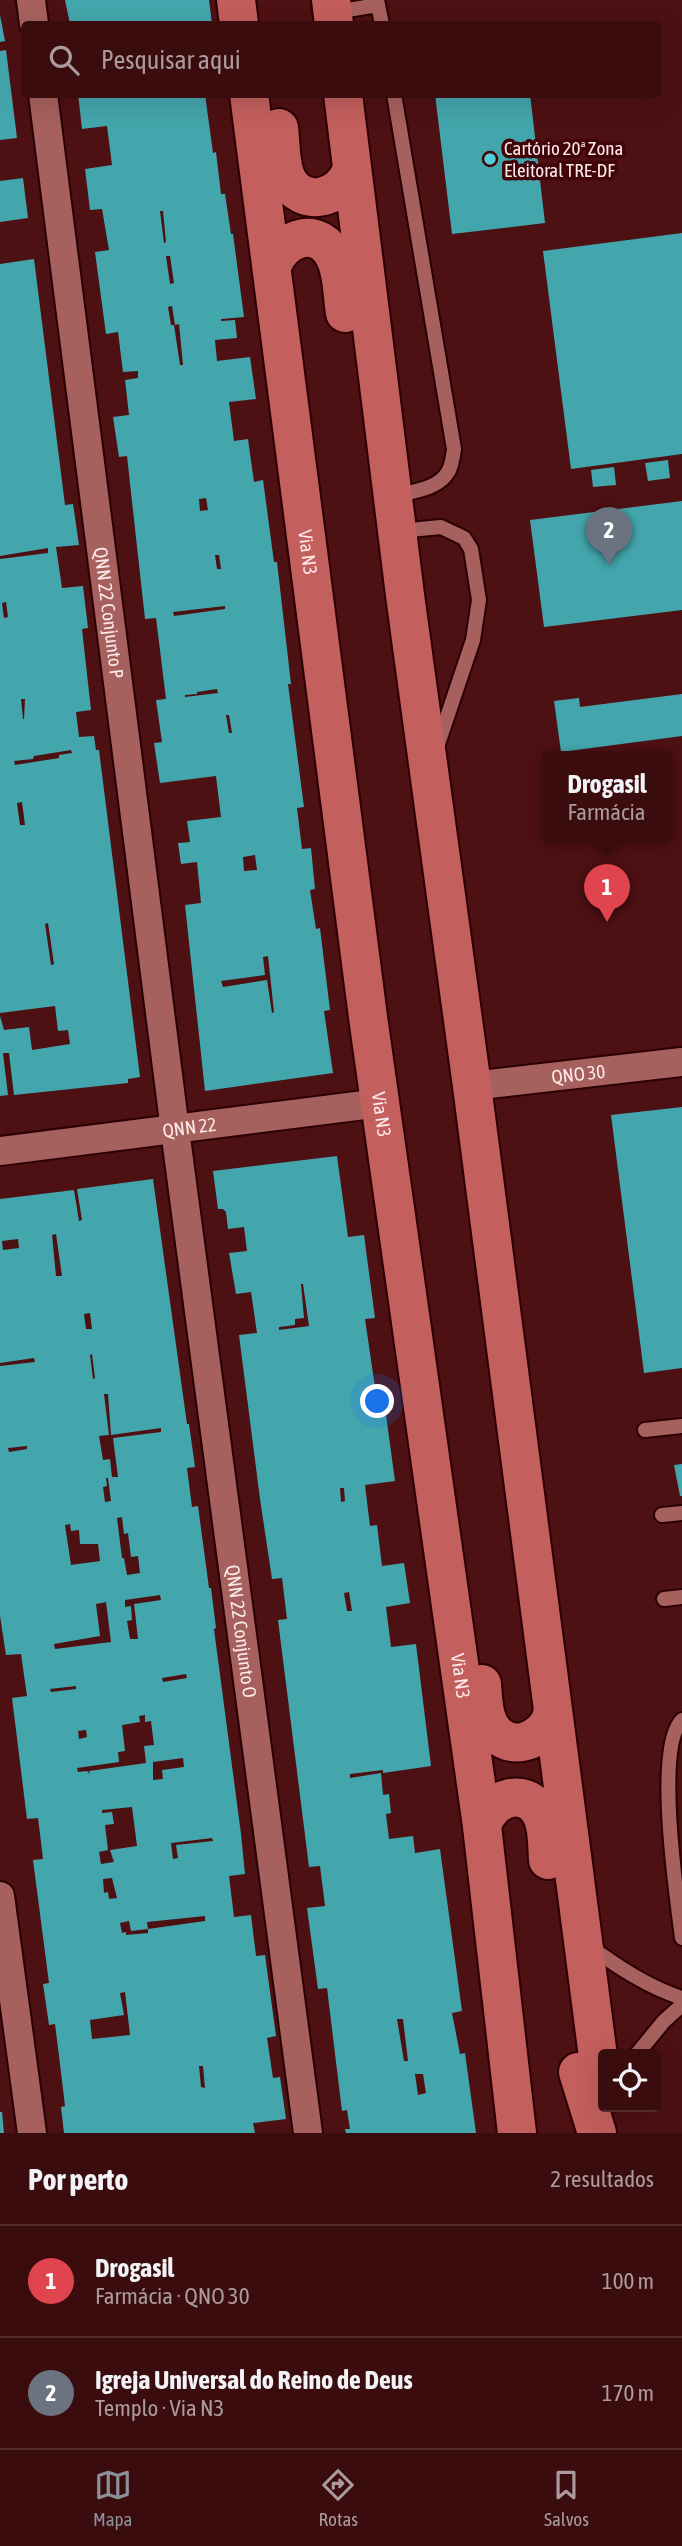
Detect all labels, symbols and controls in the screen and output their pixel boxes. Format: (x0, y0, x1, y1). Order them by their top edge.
search box (21, 21, 661, 98)
icon: search (45, 41, 83, 79)
text: Pesquisar aqui (101, 45, 241, 75)
place label: Cartório 20ª Zona Eleitoral TRE-DF (504, 137, 623, 181)
marker: Cartório 20ª Zona Eleitoral TRE-DF (482, 151, 498, 167)
pin: 2 (586, 507, 632, 565)
street label: Via N3 (294, 528, 322, 576)
street label: QNN 22 Conjunto P (90, 546, 128, 680)
popup (542, 751, 672, 842)
text: Drogasil (567, 769, 647, 799)
text: Farmácia (567, 799, 645, 825)
pin: 1 (584, 864, 630, 922)
street label: QNO 30 (550, 1060, 606, 1088)
street label: Via N3 (368, 1090, 396, 1138)
street label: QNN 22 (161, 1113, 218, 1141)
your location (360, 1384, 394, 1418)
street label: QNN 22 Conjunto O (222, 1563, 261, 1699)
street label: Via N3 (447, 1652, 475, 1700)
map controls (598, 2049, 661, 2112)
button: locate (598, 2049, 661, 2112)
text: Por perto (28, 2162, 128, 2196)
text: 2 resultados (550, 2166, 654, 2192)
text: Drogasil (95, 2253, 174, 2283)
text: 1 (46, 2268, 56, 2294)
text: 100 m (602, 2268, 654, 2294)
text: Farmácia · QNO 30 (95, 2283, 249, 2309)
text: Igreja Universal do Reino de Deus (95, 2365, 413, 2395)
text: 2 (46, 2380, 56, 2406)
text: 170 m (602, 2380, 654, 2406)
text: Templo · Via N3 (95, 2395, 224, 2421)
tab: Mapa (93, 2466, 132, 2530)
tab: Rotas (319, 2466, 358, 2530)
tab: Salvos (544, 2466, 589, 2530)

